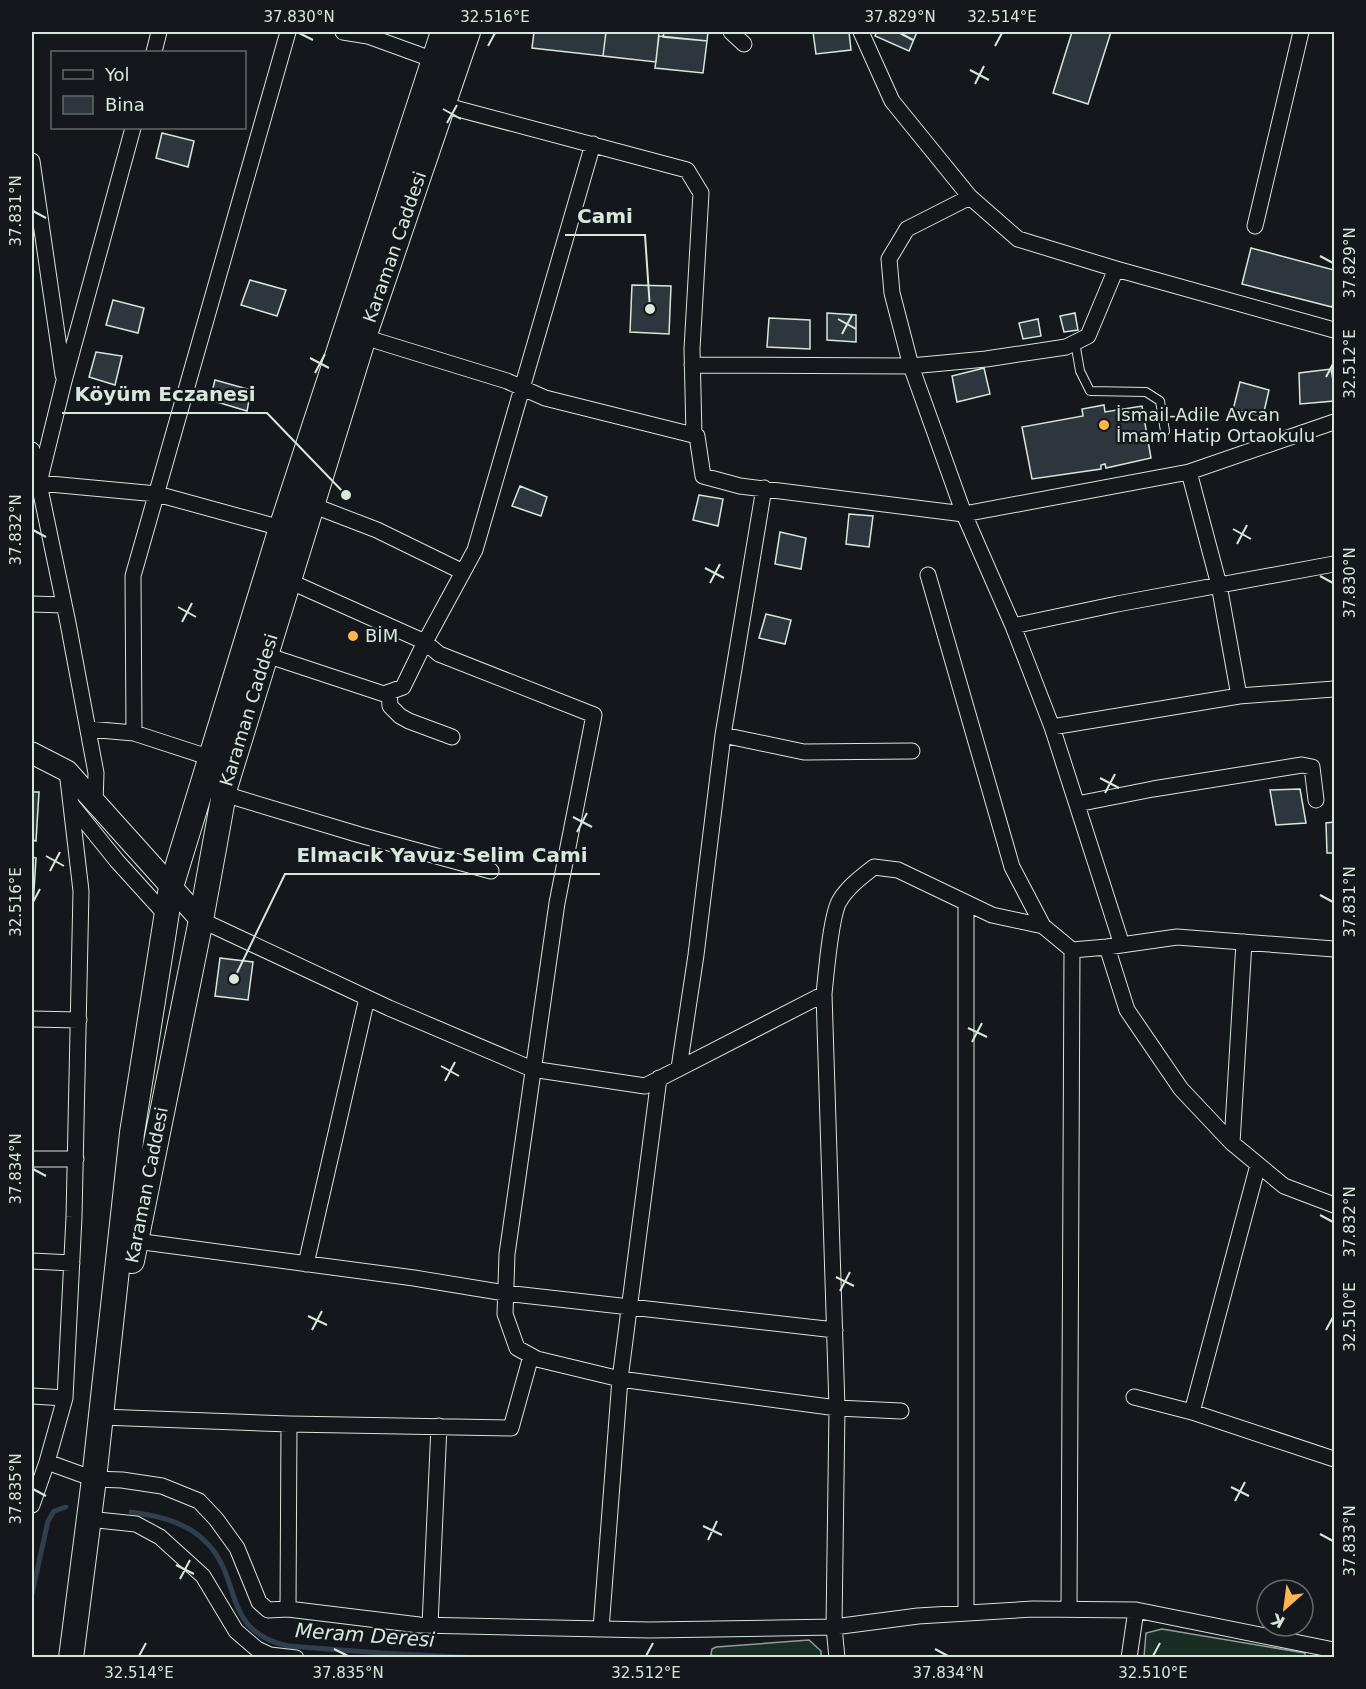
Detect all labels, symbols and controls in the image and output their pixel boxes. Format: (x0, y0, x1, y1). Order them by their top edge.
text: 37.830°N (263, 8, 335, 26)
text: 32.516°E (460, 8, 530, 26)
text: 37.829°N (864, 8, 936, 26)
text: 32.514°E (967, 8, 1037, 26)
legend (51, 51, 246, 129)
text: Yol (104, 64, 130, 85)
text: Bina (105, 94, 145, 115)
street label: Karaman Caddesi (359, 168, 430, 325)
text: 37.831°N (7, 175, 25, 247)
callout: Cami (565, 197, 645, 235)
text: Cami (577, 204, 633, 228)
text: 37.829°N (1341, 227, 1359, 299)
text: 32.512°E (1341, 329, 1359, 399)
callout: Köyüm Eczanesi (62, 375, 267, 413)
text: Köyüm Eczanesi (74, 382, 256, 406)
place label: İsmail-Adile Avcan İmam Hatip Ortaokulu (1116, 404, 1315, 446)
marker: İsmail-Adile Avcan İmam Hatip Ortaokulu (1097, 418, 1111, 432)
text: 37.832°N (7, 494, 25, 566)
text: 37.830°N (1341, 547, 1359, 619)
place label: BİM (365, 625, 398, 646)
marker: BİM (346, 629, 360, 643)
street label: Karaman Caddesi (215, 631, 282, 789)
callout: Elmacık Yavuz Selim Cami (285, 836, 600, 874)
text: Elmacık Yavuz Selim Cami (296, 843, 588, 867)
text: 37.831°N (1341, 866, 1359, 938)
text: 32.516°E (7, 867, 25, 937)
street label: Karaman Caddesi (121, 1105, 172, 1265)
text: 37.834°N (7, 1133, 25, 1205)
text: 37.832°N (1341, 1186, 1359, 1258)
text: 32.510°E (1341, 1282, 1359, 1352)
text: 37.835°N (7, 1453, 25, 1525)
text: 37.833°N (1341, 1505, 1359, 1577)
north arrow (1255, 1578, 1315, 1638)
text: K (1268, 1609, 1288, 1632)
water label: Meram Deresi (294, 1618, 436, 1652)
text: 32.514°E (104, 1664, 174, 1682)
text: 37.835°N (312, 1664, 384, 1682)
text: 32.512°E (611, 1664, 681, 1682)
text: 37.834°N (912, 1664, 984, 1682)
text: 32.510°E (1118, 1664, 1188, 1682)

